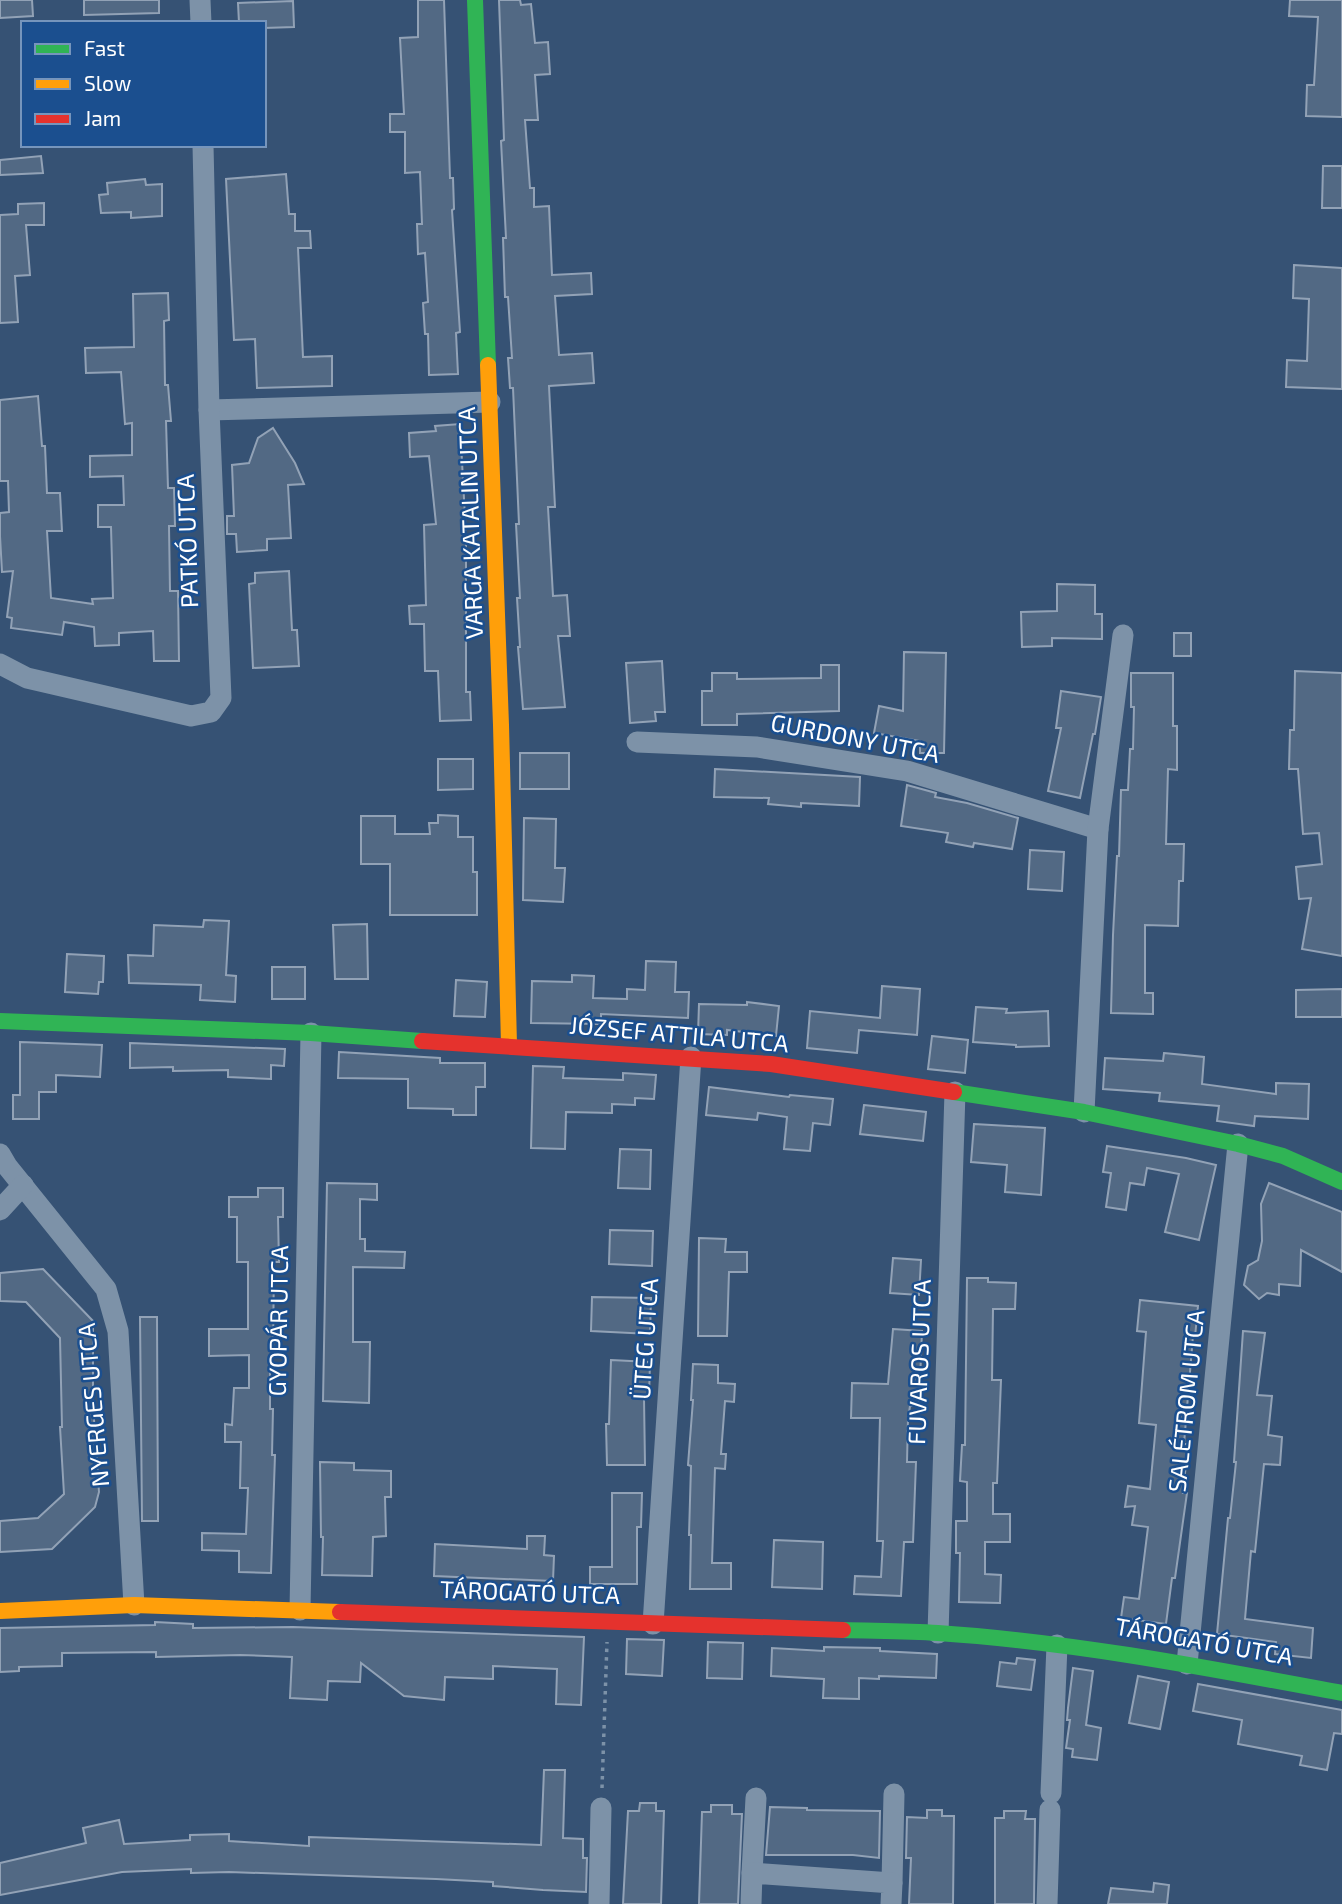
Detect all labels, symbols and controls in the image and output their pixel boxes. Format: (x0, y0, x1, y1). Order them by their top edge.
legend (21, 21, 266, 147)
text: Fast (84, 35, 125, 60)
text: Slow (84, 70, 131, 95)
text: Jam (84, 105, 121, 130)
street label: VARGA KATALIN UTCA (451, 406, 488, 640)
street label: PATKÓ UTCA (170, 474, 203, 609)
street label: GURDONY UTCA (768, 707, 942, 768)
street label: JÓZSEF ATTILA UTCA (568, 1009, 790, 1058)
street label: GYOPÁR UTCA (262, 1245, 293, 1397)
street label: ÜTEG UTCA (626, 1277, 663, 1401)
street label: FUVAROS UTCA (901, 1279, 936, 1445)
street label: SALÉTROM UTCA (1161, 1308, 1210, 1494)
street label: NYERGES UTCA (71, 1322, 114, 1488)
street label: TÁROGATÓ UTCA (440, 1574, 621, 1609)
street label: TÁROGATÓ UTCA (1113, 1611, 1296, 1670)

